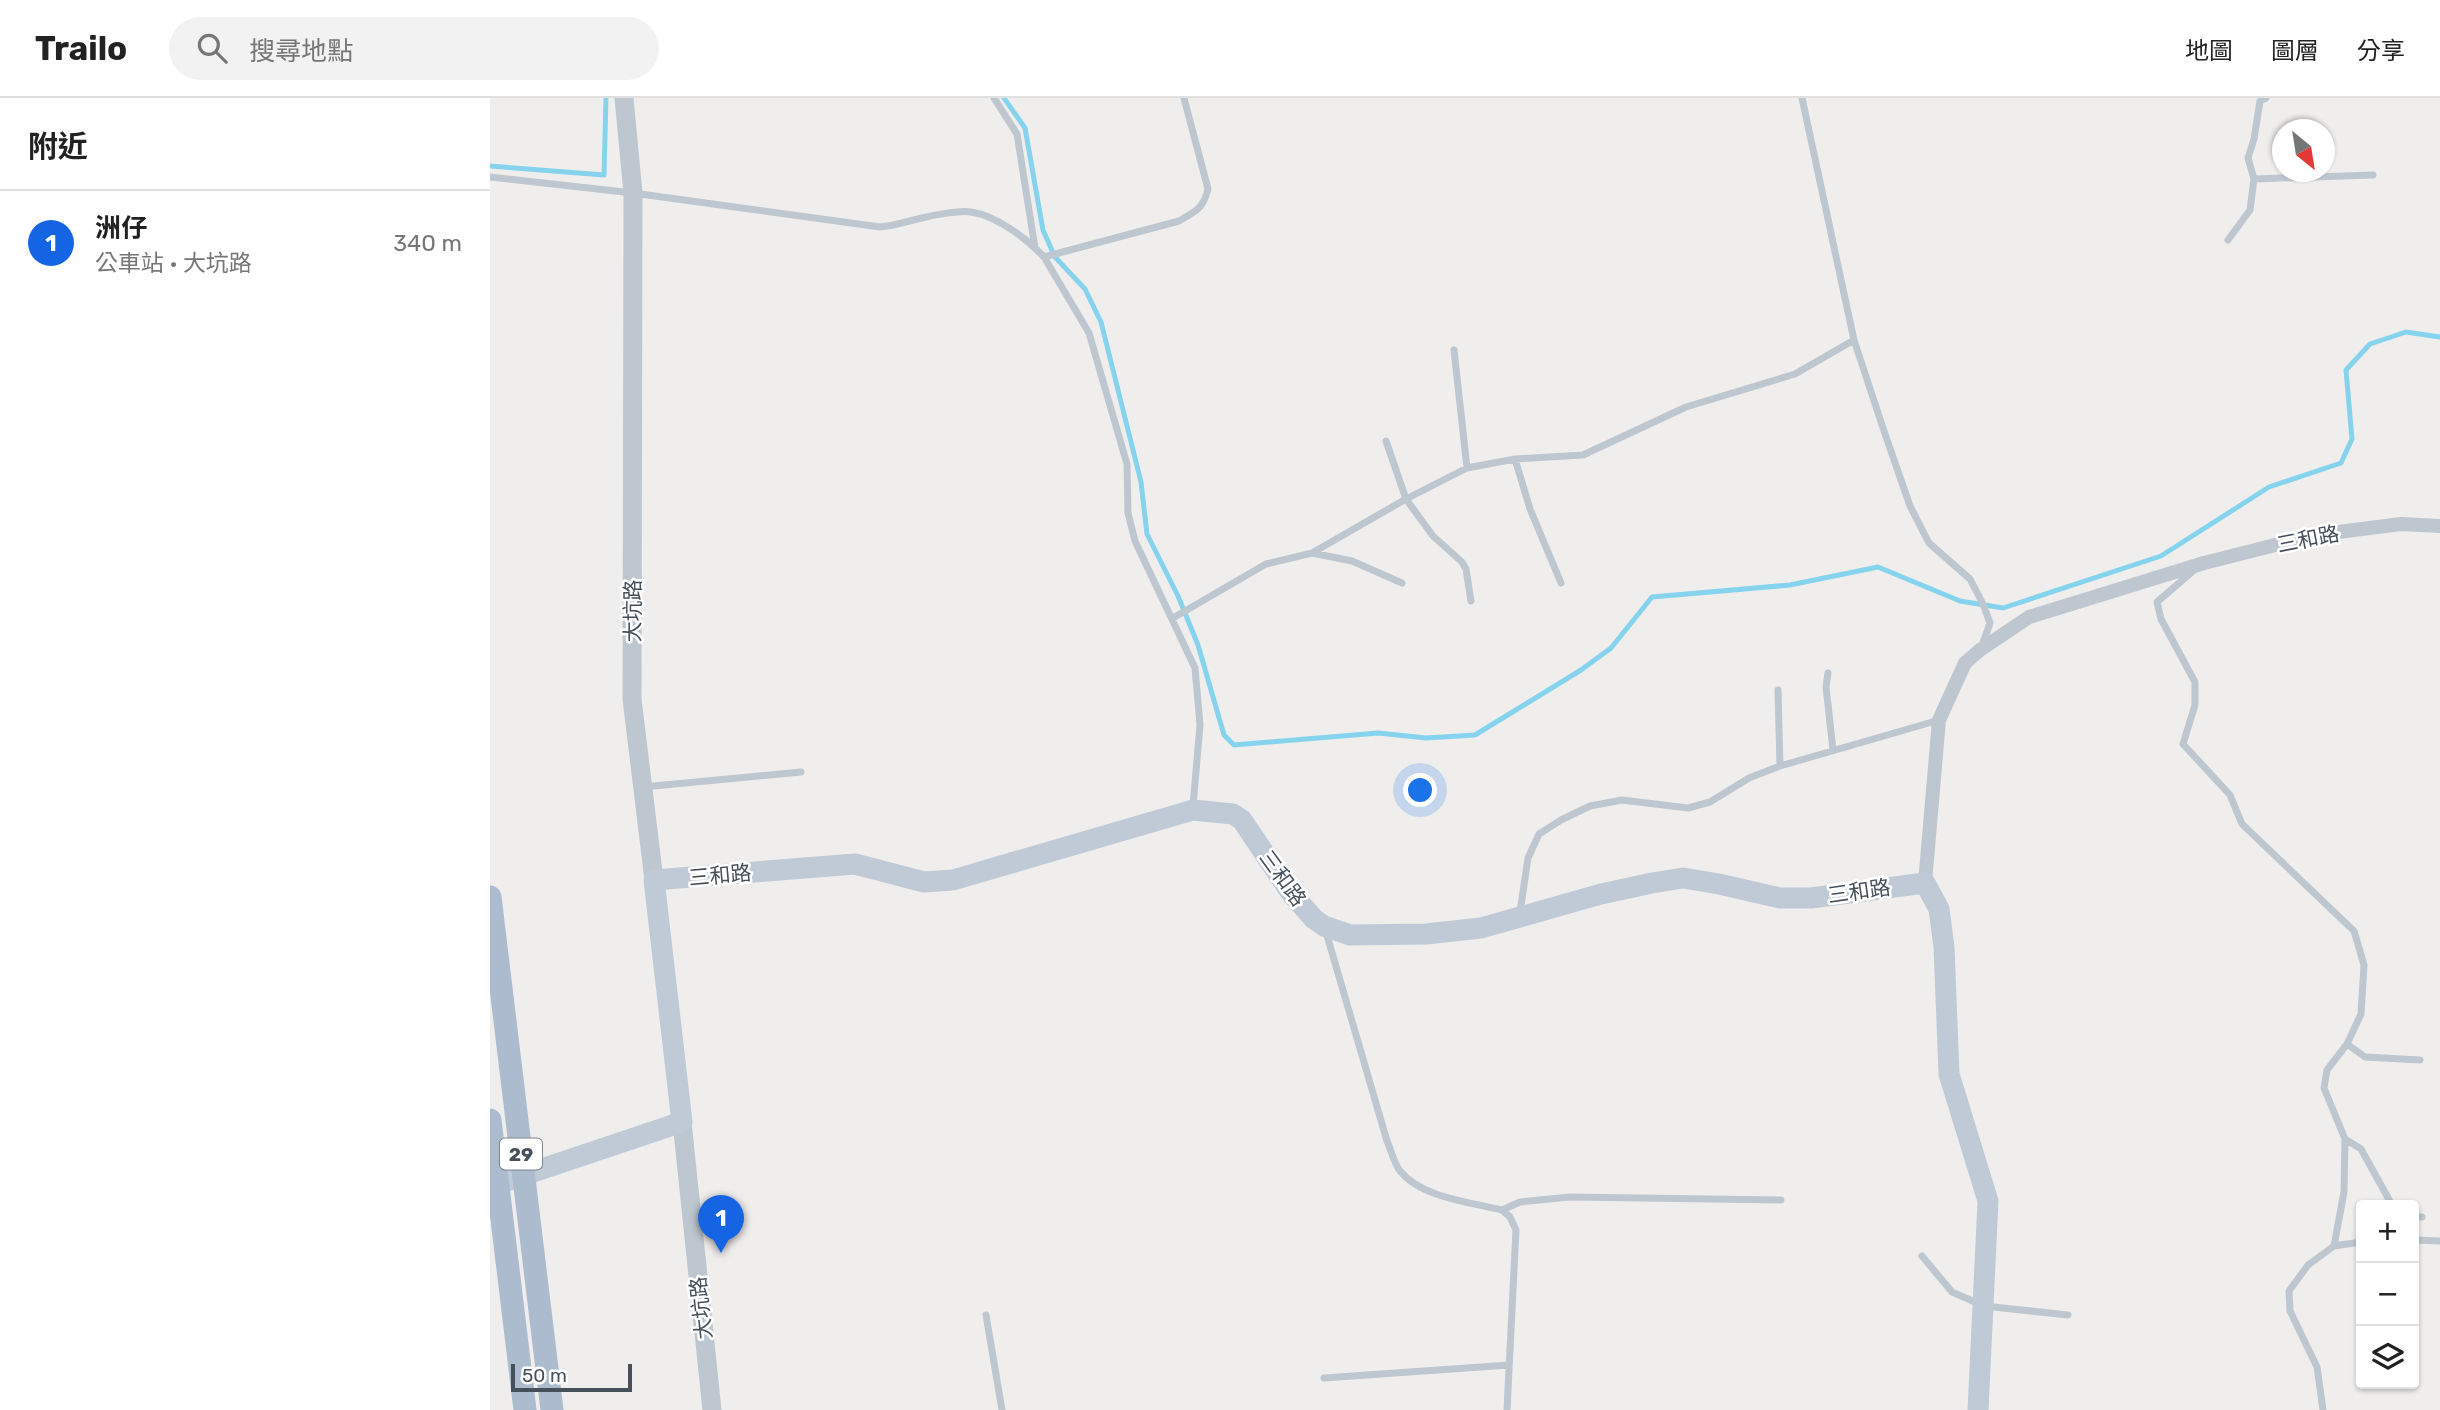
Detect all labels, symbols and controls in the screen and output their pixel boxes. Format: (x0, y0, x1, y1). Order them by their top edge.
search box (169, 17, 659, 80)
text: Trailo (35, 29, 127, 68)
icon: search (193, 29, 231, 67)
text: 搜尋地點 (249, 36, 353, 67)
text: 地圖 (2185, 37, 2233, 65)
text: 圖層 (2271, 37, 2319, 65)
text: 分享 (2357, 37, 2405, 65)
north arrow (2272, 119, 2335, 182)
text: 附近 (28, 129, 88, 165)
text: 洲仔 (95, 213, 147, 244)
text: 1 (45, 229, 57, 257)
text: 340 m (393, 229, 462, 257)
text: 公車站 · 大坑路 (95, 249, 252, 277)
street label: 三和路 (2275, 521, 2341, 557)
street label: 大坑路 (620, 580, 645, 643)
your location (1403, 773, 1437, 807)
street label: 三和路 (1254, 845, 1312, 911)
street label: 三和路 (688, 860, 752, 890)
street label: 三和路 (1826, 874, 1892, 908)
road number: 29 (500, 1138, 542, 1170)
pin: 1 (698, 1195, 744, 1253)
map controls (2356, 1200, 2419, 1389)
button: + (2356, 1200, 2419, 1263)
button: − (2356, 1263, 2419, 1326)
street label: 大坑路 (685, 1275, 717, 1341)
button: layers (2356, 1326, 2419, 1389)
scale bar (511, 1361, 632, 1393)
text: 50 m (522, 1364, 567, 1387)

